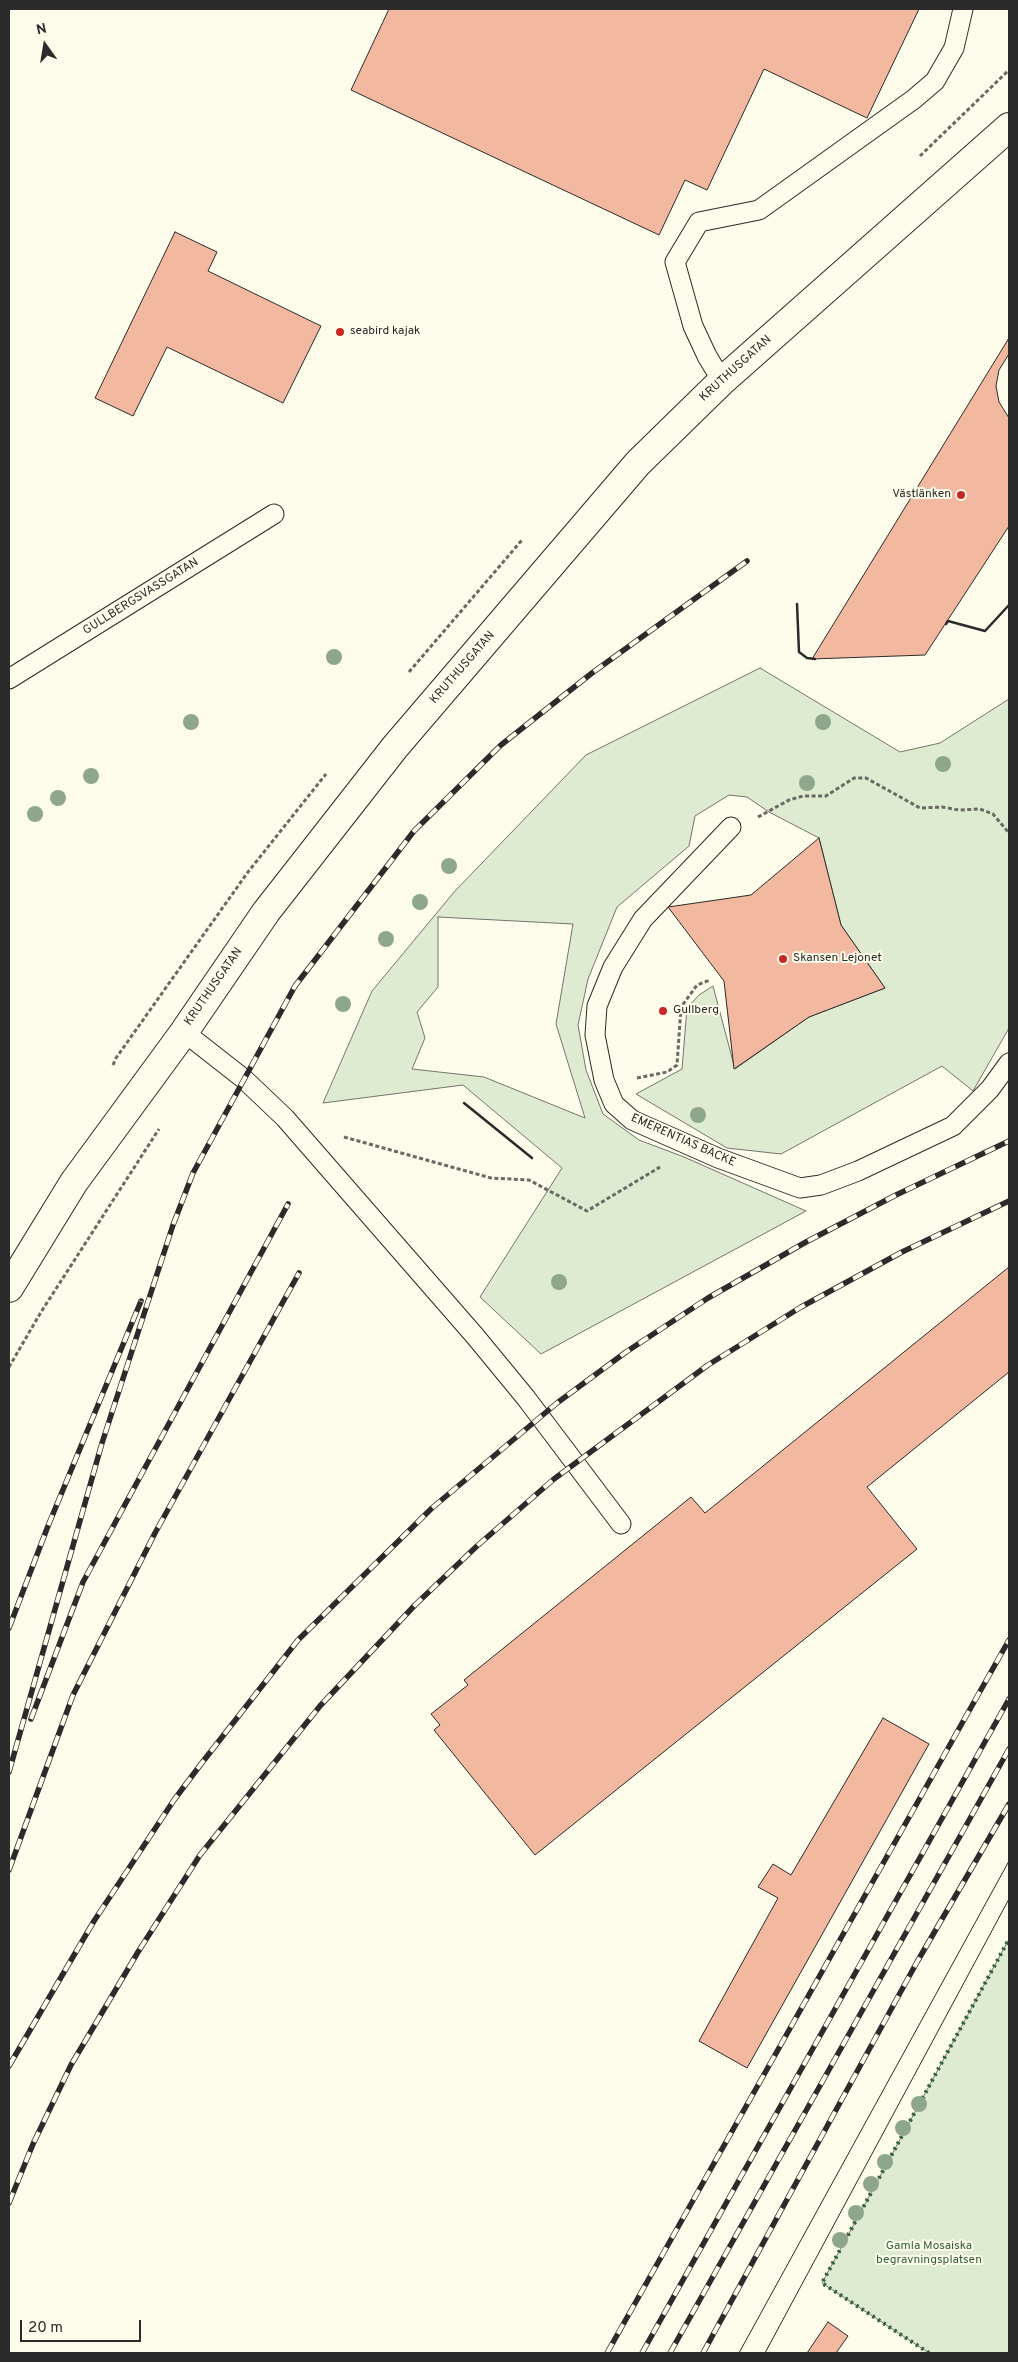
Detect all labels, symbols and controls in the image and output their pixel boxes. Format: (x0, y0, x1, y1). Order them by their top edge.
north arrow (20, 20, 70, 70)
text: N (35, 20, 48, 39)
place label: seabird kajak (350, 325, 420, 339)
marker: seabird kajak (334, 326, 346, 338)
street label: KRUTHUSGATAN (697, 333, 775, 405)
place label: Västlänken (892, 488, 951, 502)
marker: Västlänken (955, 489, 967, 501)
street label: GULLBERGSVASSGATAN (81, 556, 201, 638)
street label: KRUTHUSGATAN (428, 629, 498, 707)
street label: KRUTHUSGATAN (182, 945, 246, 1029)
place label: Skansen Lejonet (793, 952, 882, 966)
marker: Skansen Lejonet (777, 953, 789, 965)
place label: Gullberg (673, 1004, 719, 1018)
marker: Gullberg (657, 1005, 669, 1017)
street label: EMERENTIAS BACKE (628, 1111, 738, 1171)
park label: Gamla Mosaiska begravningsplatsen (876, 2240, 982, 2268)
scale bar (22, 2310, 144, 2342)
text: 20 m (28, 2319, 63, 2338)

